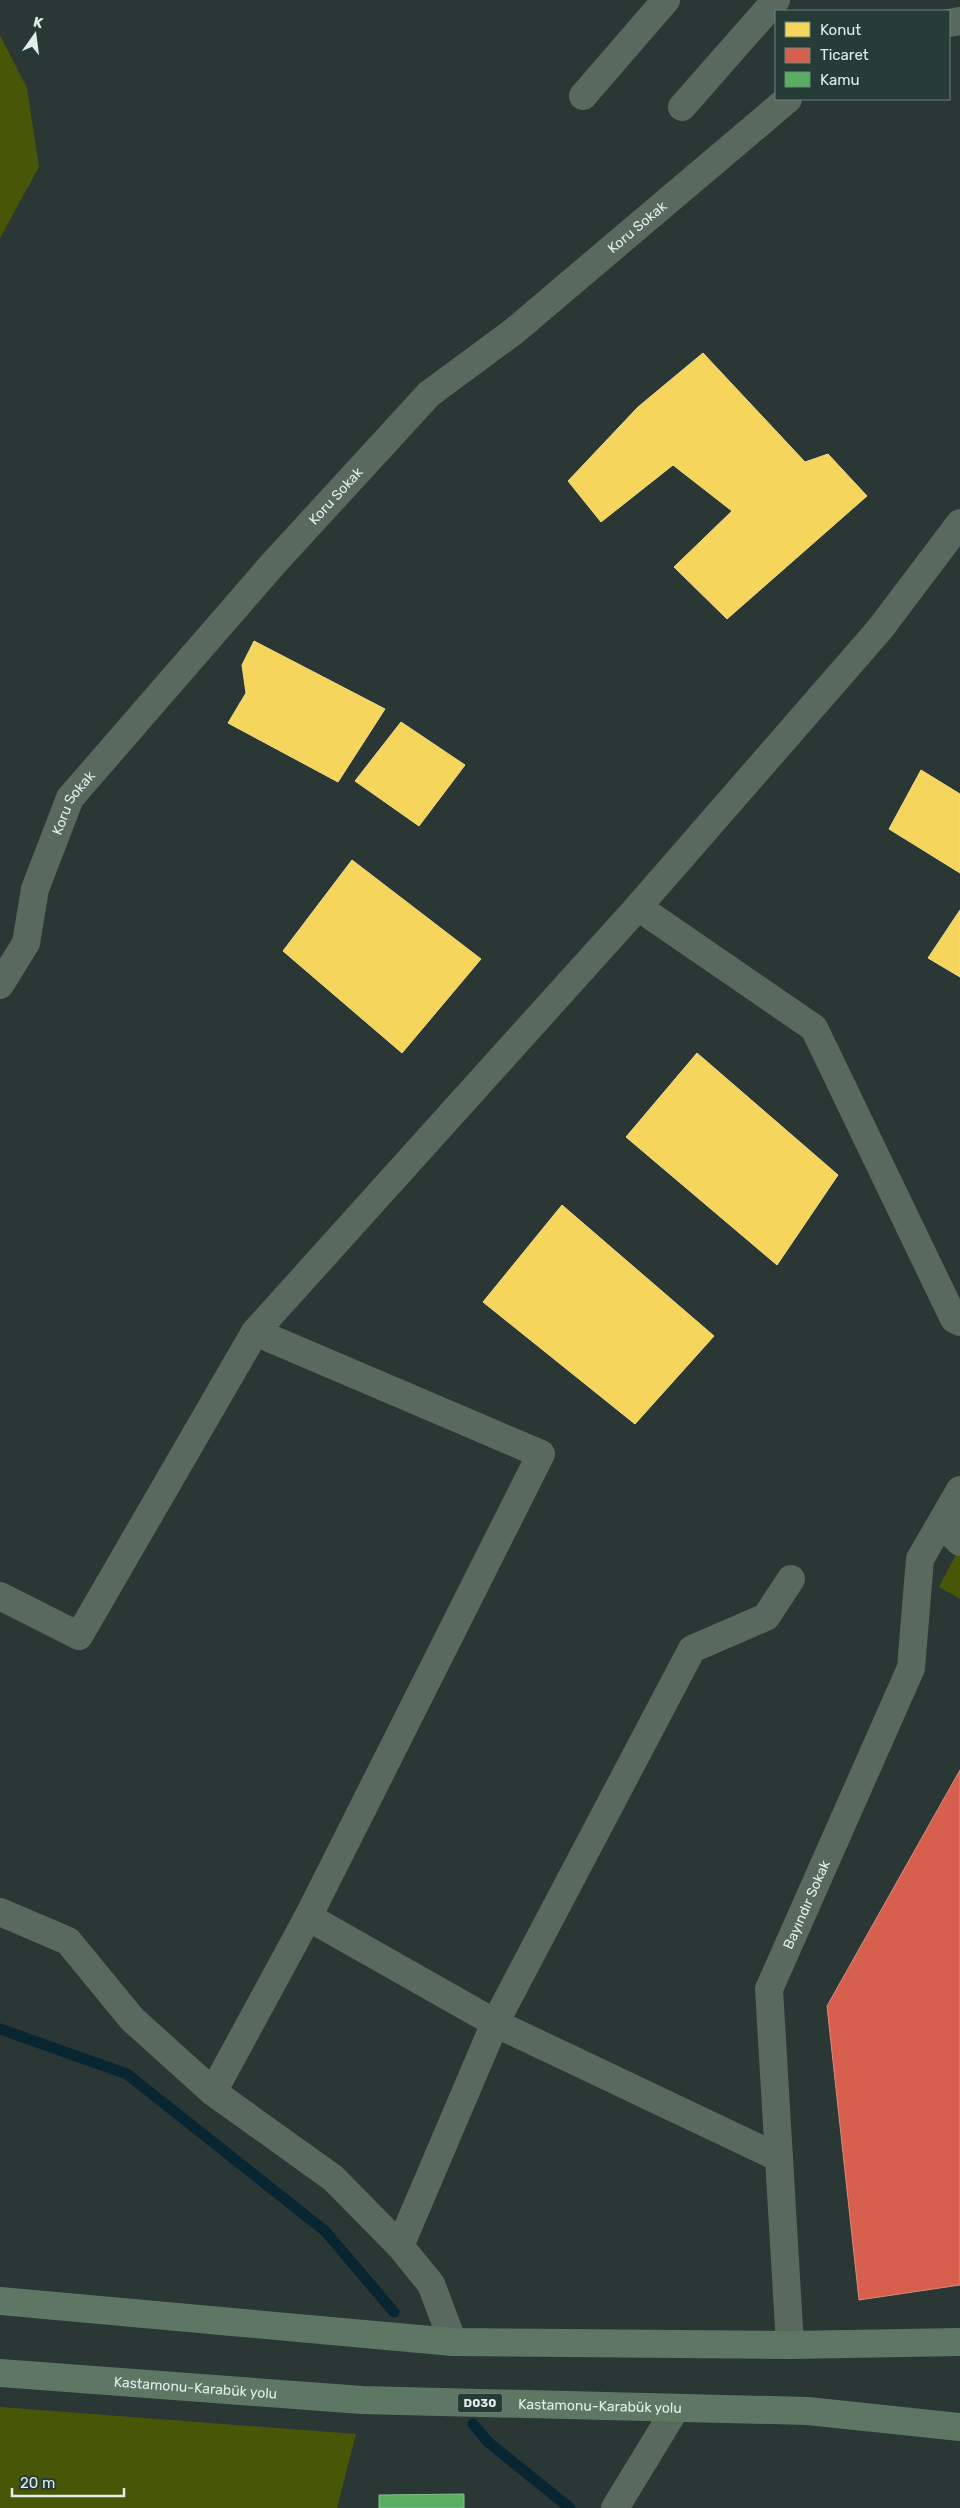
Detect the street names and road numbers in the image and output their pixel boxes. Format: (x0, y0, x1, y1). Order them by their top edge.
street label: Koru Sokak (604, 197, 671, 257)
street label: Koru Sokak (305, 463, 367, 528)
street label: Koru Sokak (49, 767, 99, 837)
street label: Bayındır Sokak (780, 1857, 834, 1952)
street label: Kastamonu-Karabük yolu (113, 2374, 278, 2403)
road number: D030 (458, 2394, 502, 2412)
street label: Kastamonu-Karabük yolu (518, 2396, 682, 2417)

